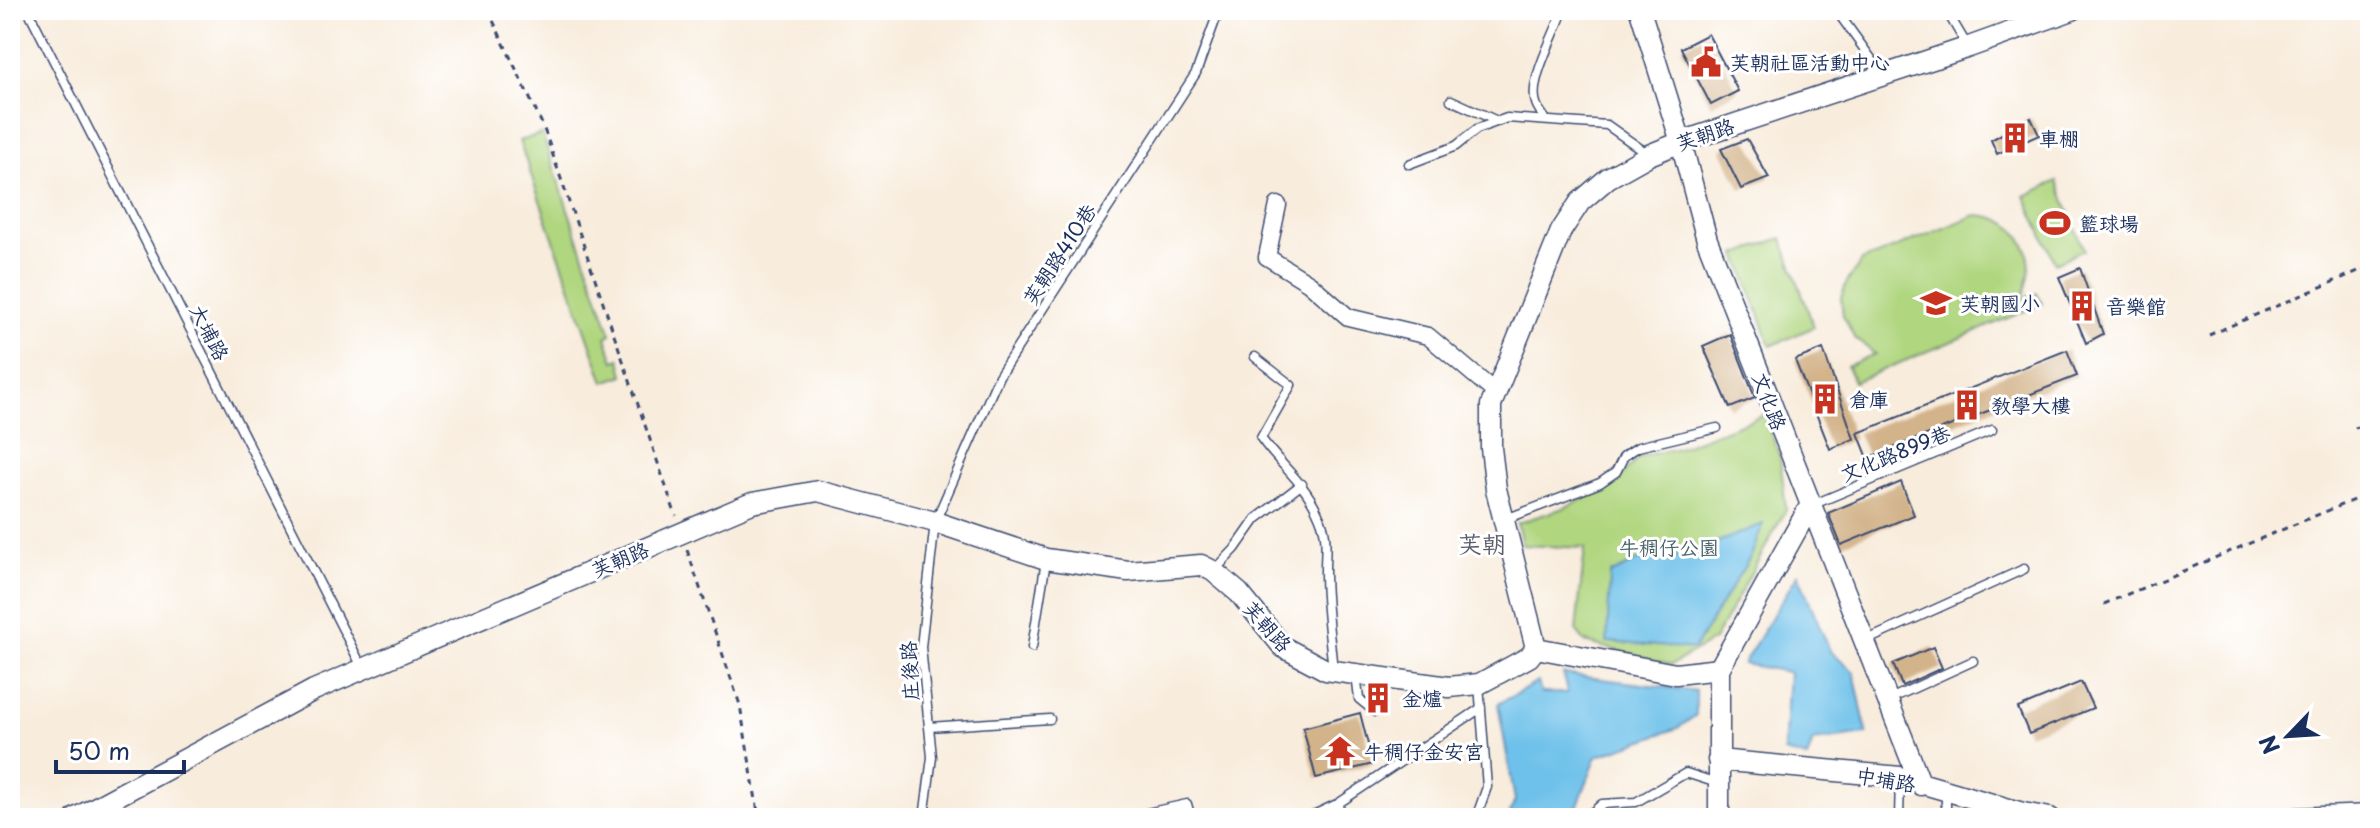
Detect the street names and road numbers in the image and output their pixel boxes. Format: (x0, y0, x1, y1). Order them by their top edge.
street label: 芙朝路 (1672, 110, 1739, 158)
street label: 芙朝路410巷 (1015, 197, 1104, 311)
street label: 大埔路 (183, 298, 237, 366)
street label: 文化路 (1745, 368, 1795, 435)
street label: 文化路899巷 (1835, 417, 1956, 489)
street label: 芙朝路 (587, 533, 654, 585)
street label: 芙朝路 (1237, 594, 1300, 659)
street label: 庄後路 (892, 639, 926, 702)
street label: 中埔路 (1854, 759, 1919, 799)

